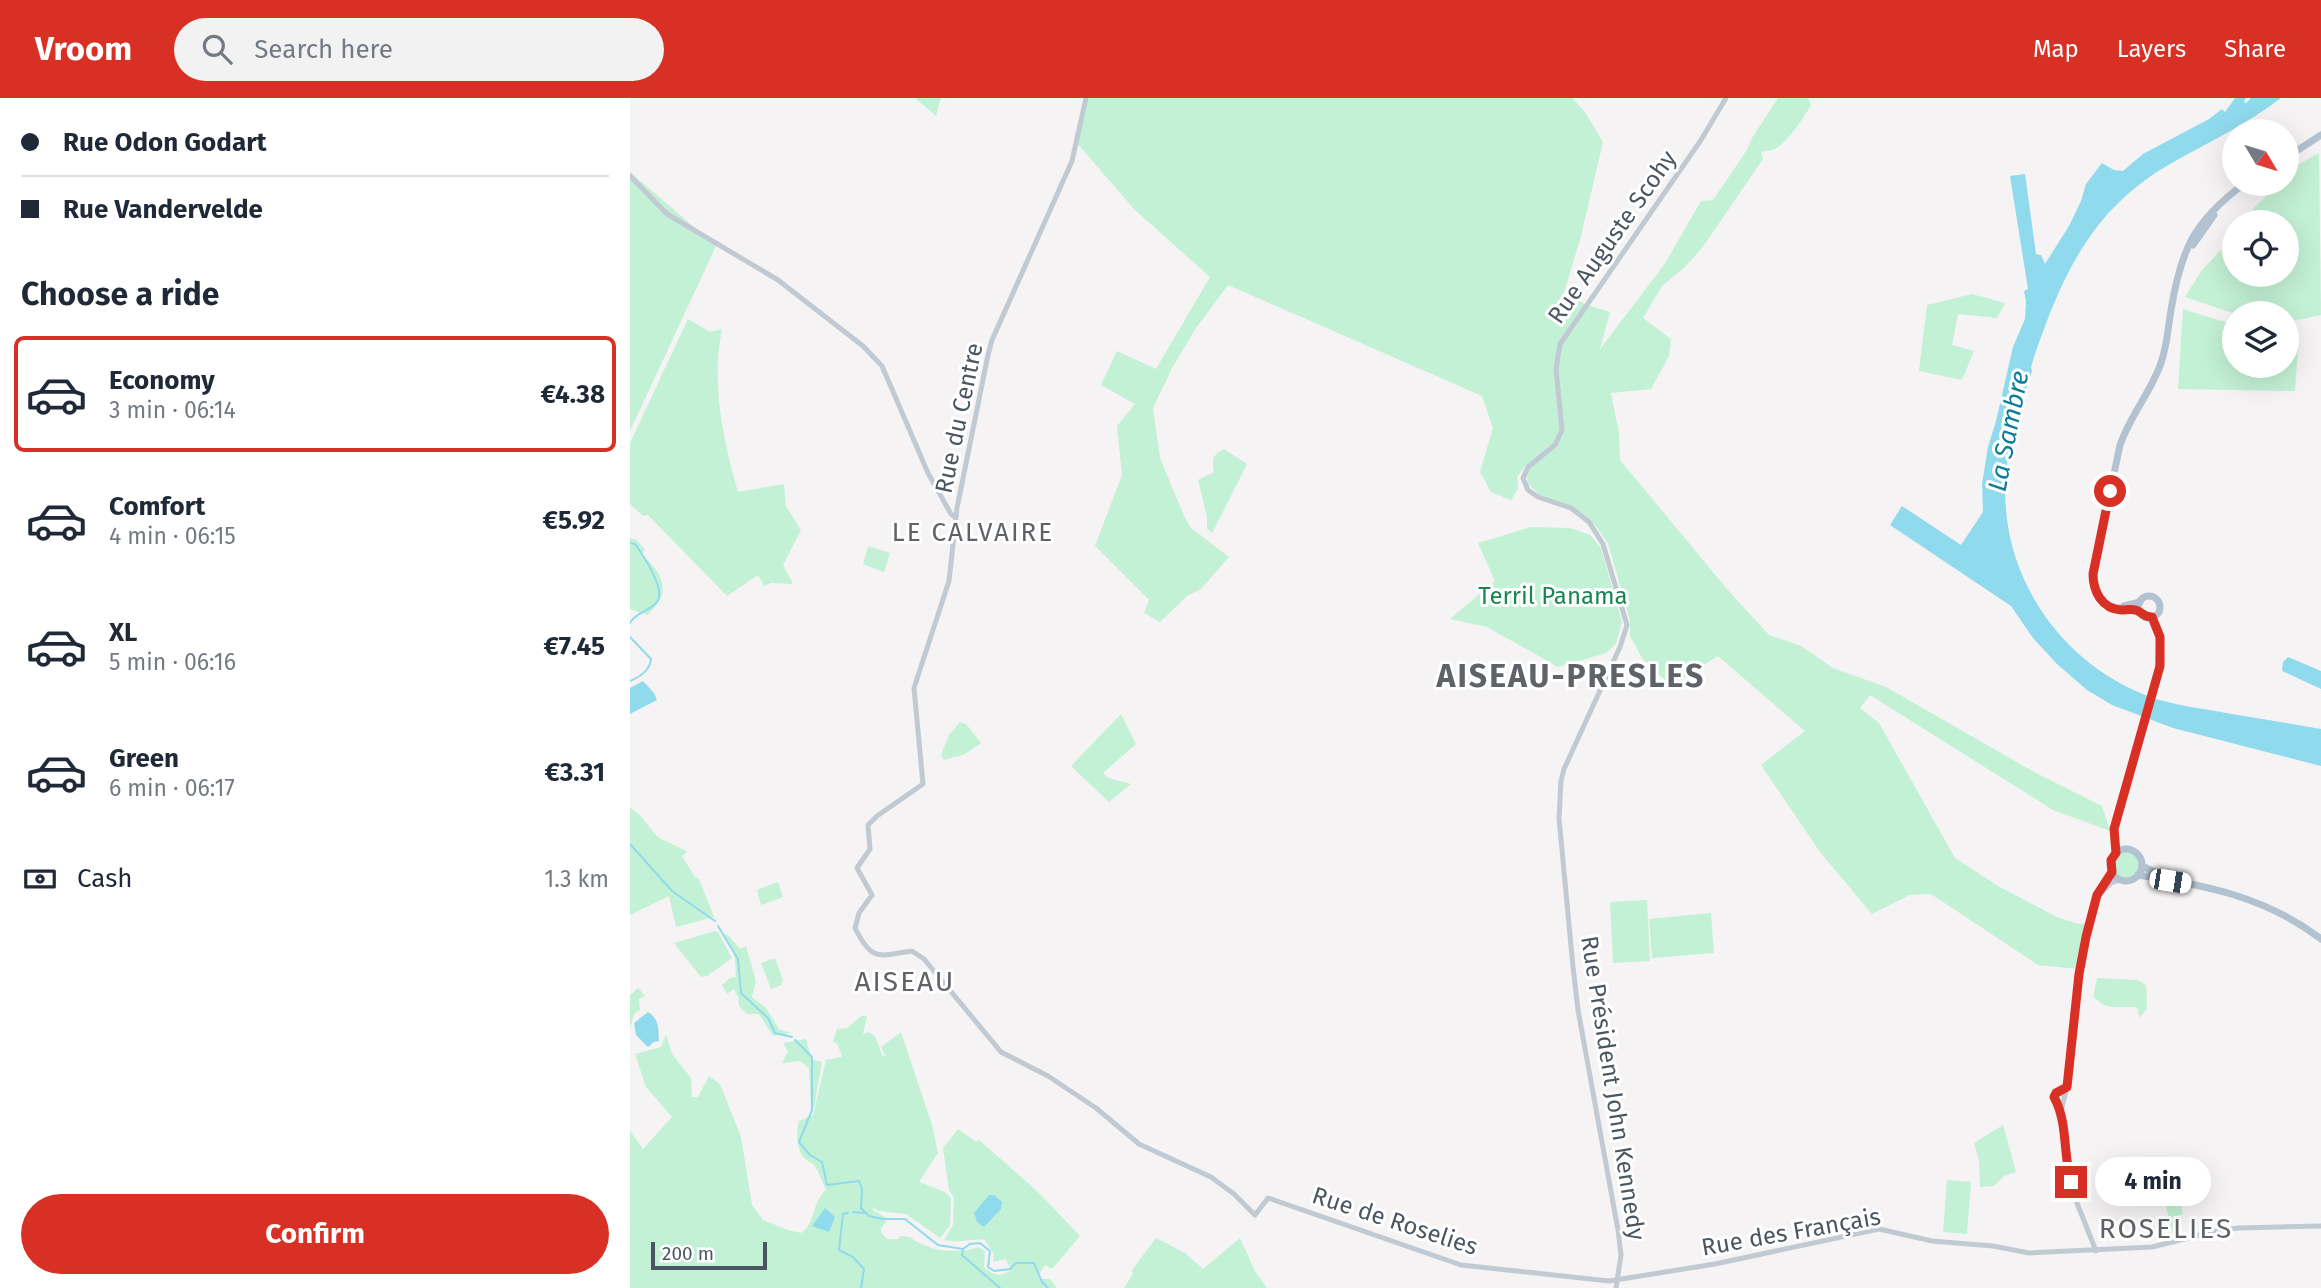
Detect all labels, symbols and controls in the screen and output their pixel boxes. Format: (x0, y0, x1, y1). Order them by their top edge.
search box (174, 18, 664, 81)
text: Vroom (35, 29, 132, 69)
icon: search (198, 30, 236, 68)
text: Search here (254, 34, 393, 65)
text: Map (2033, 35, 2079, 63)
text: Layers (2117, 35, 2186, 63)
text: Share (2224, 35, 2286, 63)
north arrow (2222, 119, 2300, 196)
map controls (2222, 119, 2299, 378)
text: Rue Odon Godart (63, 127, 267, 158)
street label: Rue Auguste Scohy (1542, 145, 1682, 329)
text: Rue Vandervelde (63, 194, 263, 225)
button: locate (2222, 210, 2299, 287)
text: Choose a ride (21, 275, 219, 313)
button: layers (2222, 301, 2299, 378)
street label: Rue du Centre (929, 340, 989, 496)
icon: car (25, 363, 88, 426)
text: Economy (109, 365, 215, 396)
water label: La Sambre (1982, 368, 2035, 494)
text: €4.38 (540, 379, 605, 410)
text: 3 min · 06:14 (109, 396, 236, 424)
route start (2094, 475, 2126, 507)
icon: car (25, 489, 88, 552)
text: Comfort (109, 491, 205, 522)
text: €5.92 (543, 505, 605, 536)
district label: LE CALVAIRE (892, 517, 1054, 548)
text: 4 min · 06:15 (109, 522, 236, 550)
park label: Terril Panama (1478, 582, 1628, 610)
icon: car (25, 615, 88, 678)
text: XL (109, 617, 137, 648)
text: €7.45 (543, 631, 605, 662)
text: 5 min · 06:16 (109, 648, 236, 676)
district label: AISEAU-PRESLES (1436, 657, 1705, 695)
icon: car (25, 741, 88, 804)
text: Green (109, 743, 179, 774)
text: €3.31 (544, 757, 605, 788)
text: 6 min · 06:17 (109, 774, 235, 802)
icon: cash (21, 860, 59, 898)
text: Cash (77, 863, 133, 894)
text: 1.3 km (544, 865, 609, 893)
car (2148, 867, 2193, 895)
street label: Rue Président John Kennedy (1575, 934, 1651, 1242)
district label: AISEAU (855, 965, 955, 998)
callout: 4 min (2096, 1158, 2211, 1206)
route end (2055, 1166, 2087, 1198)
text: 4 min (2124, 1167, 2182, 1195)
street label: Rue de Roselies (1309, 1181, 1481, 1261)
button: Confirm (21, 1194, 609, 1274)
street label: Rue des Français (1699, 1202, 1883, 1262)
district label: ROSELIES (2099, 1212, 2233, 1245)
scale bar (651, 1239, 766, 1271)
text: 200 m (662, 1242, 714, 1265)

